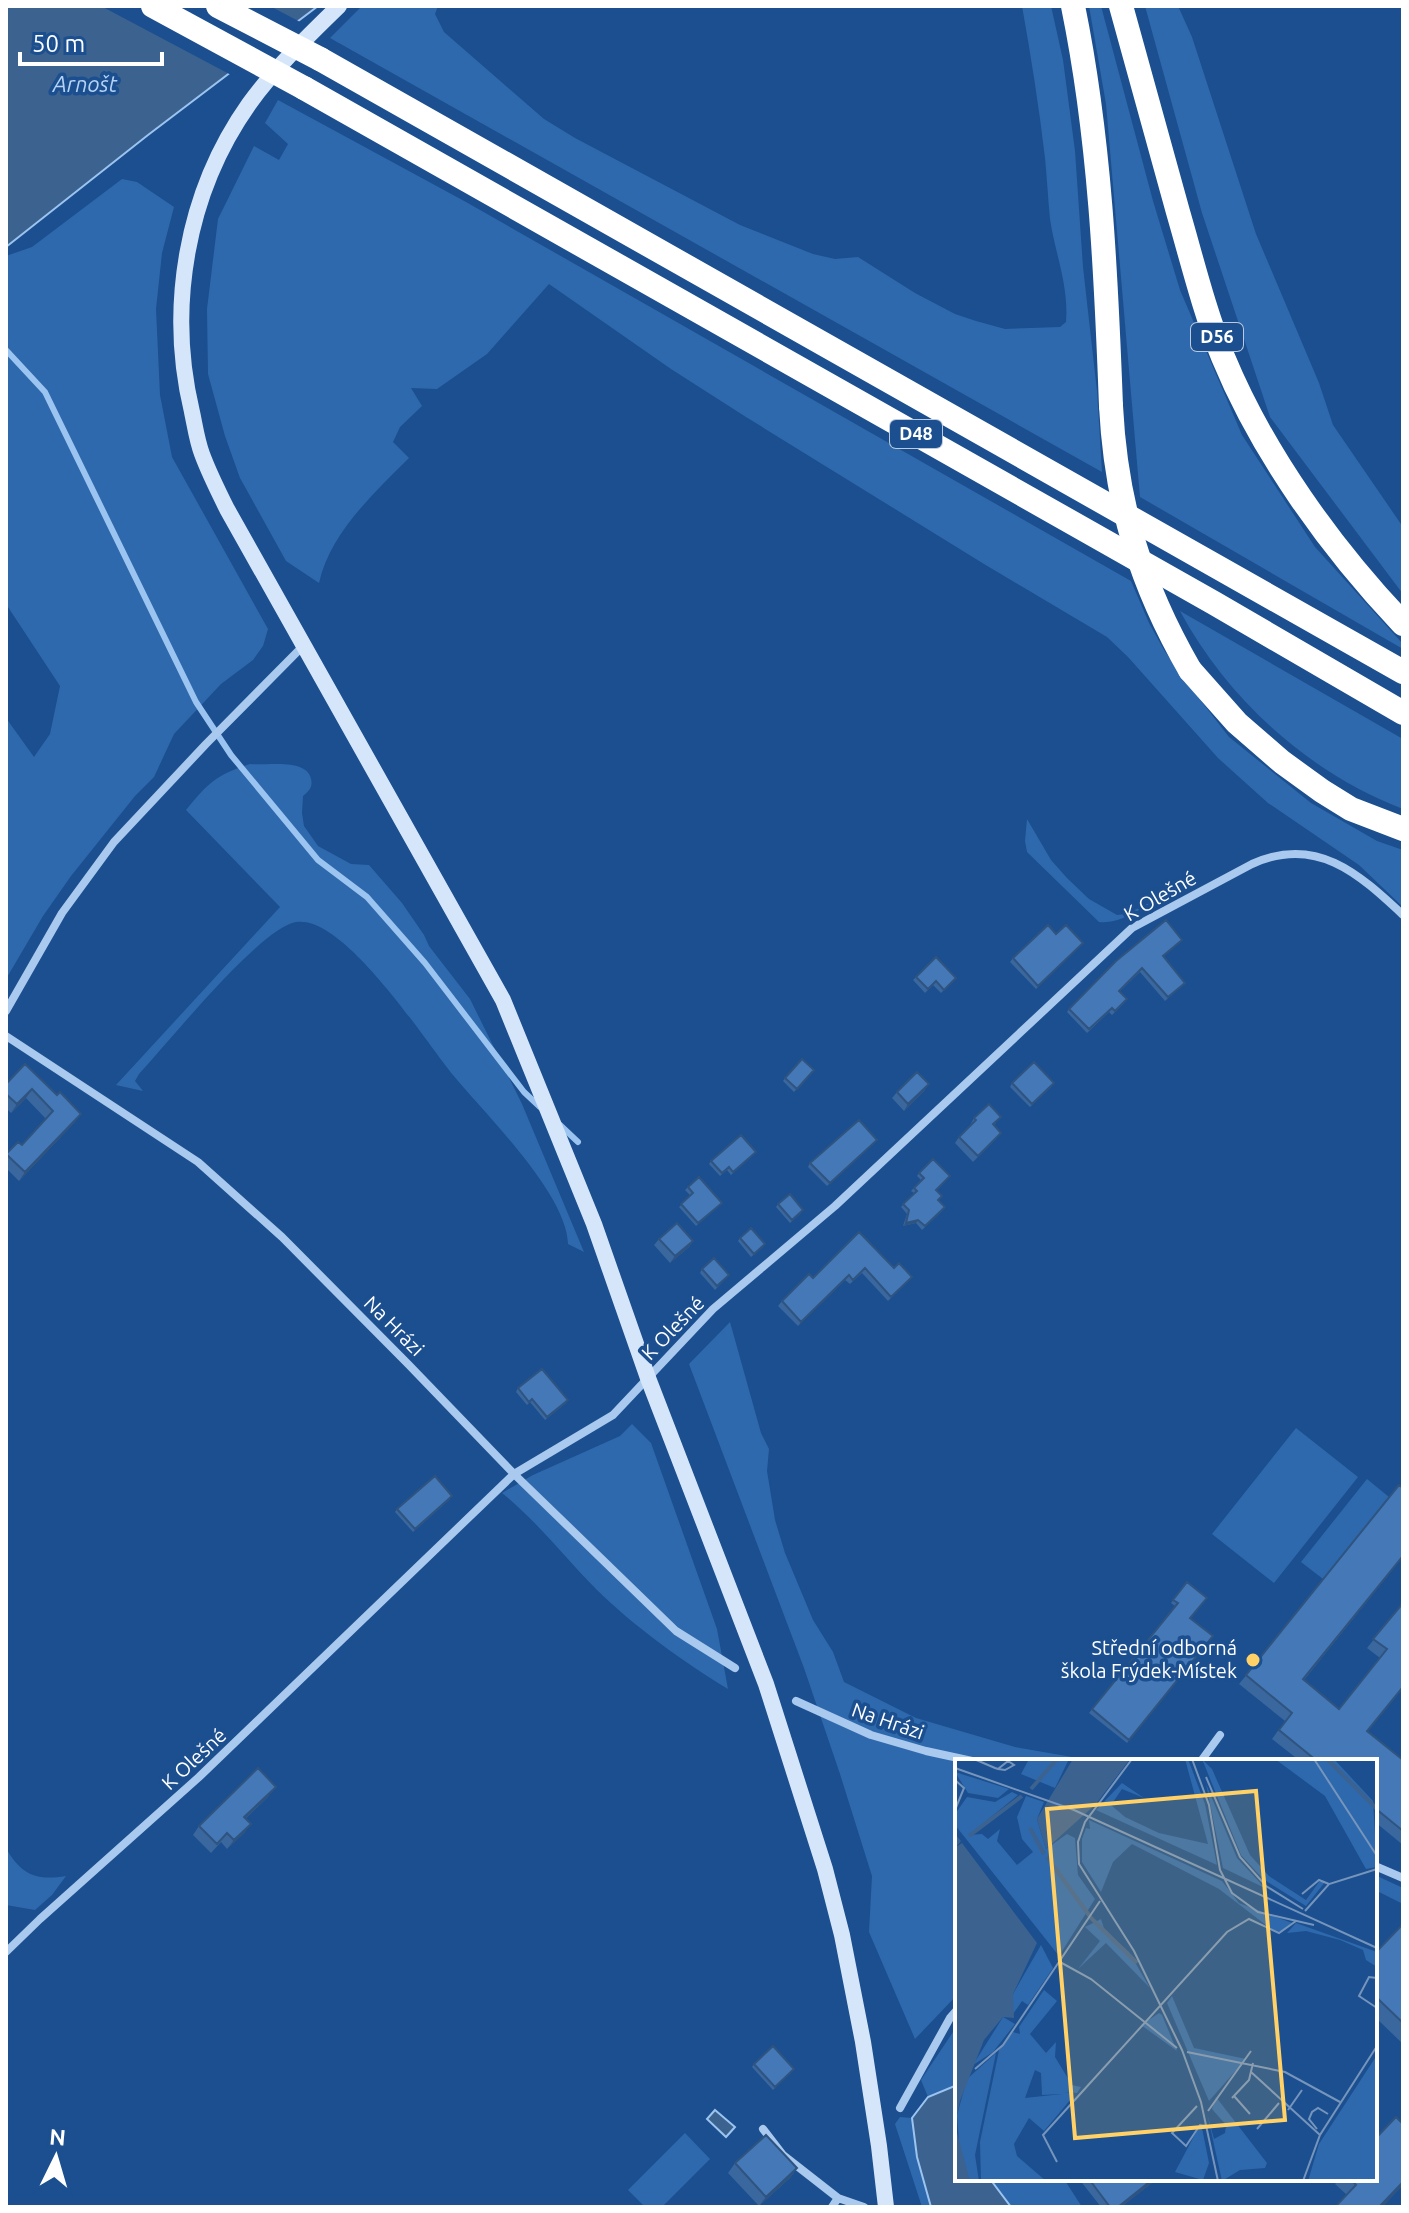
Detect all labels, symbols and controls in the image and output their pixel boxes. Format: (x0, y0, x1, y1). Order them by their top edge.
scale bar (20, 16, 162, 66)
text: 50 m (32, 30, 85, 57)
water label: Arnošt (52, 71, 118, 96)
road number: D56 (1191, 323, 1243, 351)
road number: D48 (890, 420, 942, 448)
street label: K Olešné (1119, 866, 1200, 925)
street label: Na Hrázi (360, 1291, 429, 1360)
street label: K Olešné (637, 1291, 709, 1364)
place label: Střední odborná škola Frýdek-Místek (1061, 1636, 1237, 1682)
marker: Střední odborná škola Frýdek-Místek (1244, 1651, 1262, 1669)
street label: Na Hrázi (849, 1697, 927, 1744)
street label: K Olešné (157, 1723, 231, 1794)
inset map (955, 1759, 1377, 2181)
north arrow (16, 2117, 96, 2197)
text: N (49, 2123, 67, 2150)

